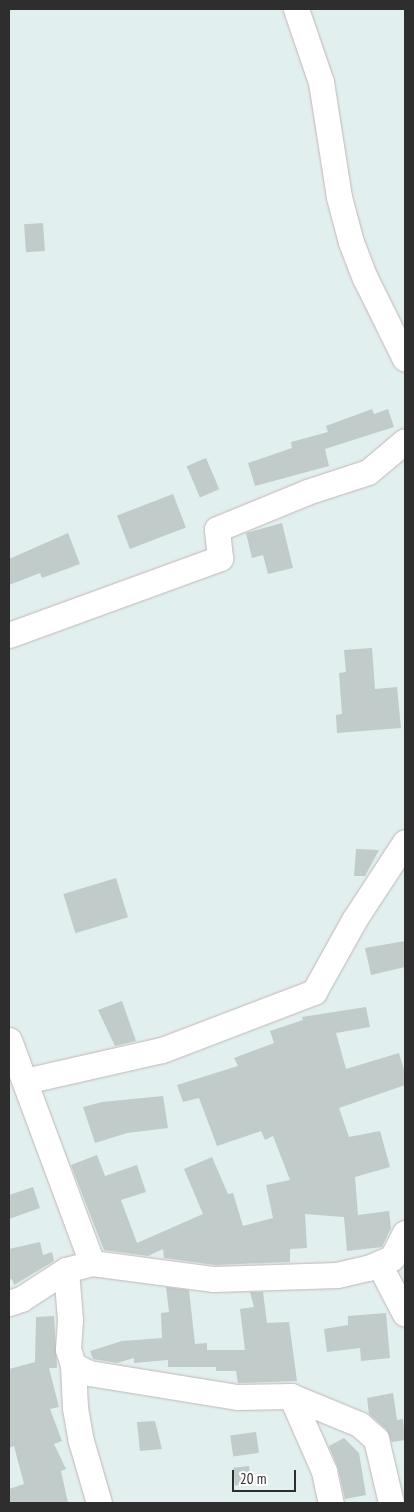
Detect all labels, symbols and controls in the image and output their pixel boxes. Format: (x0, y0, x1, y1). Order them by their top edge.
scale bar (234, 1460, 298, 1492)
text: 20 m (240, 1469, 266, 1488)

